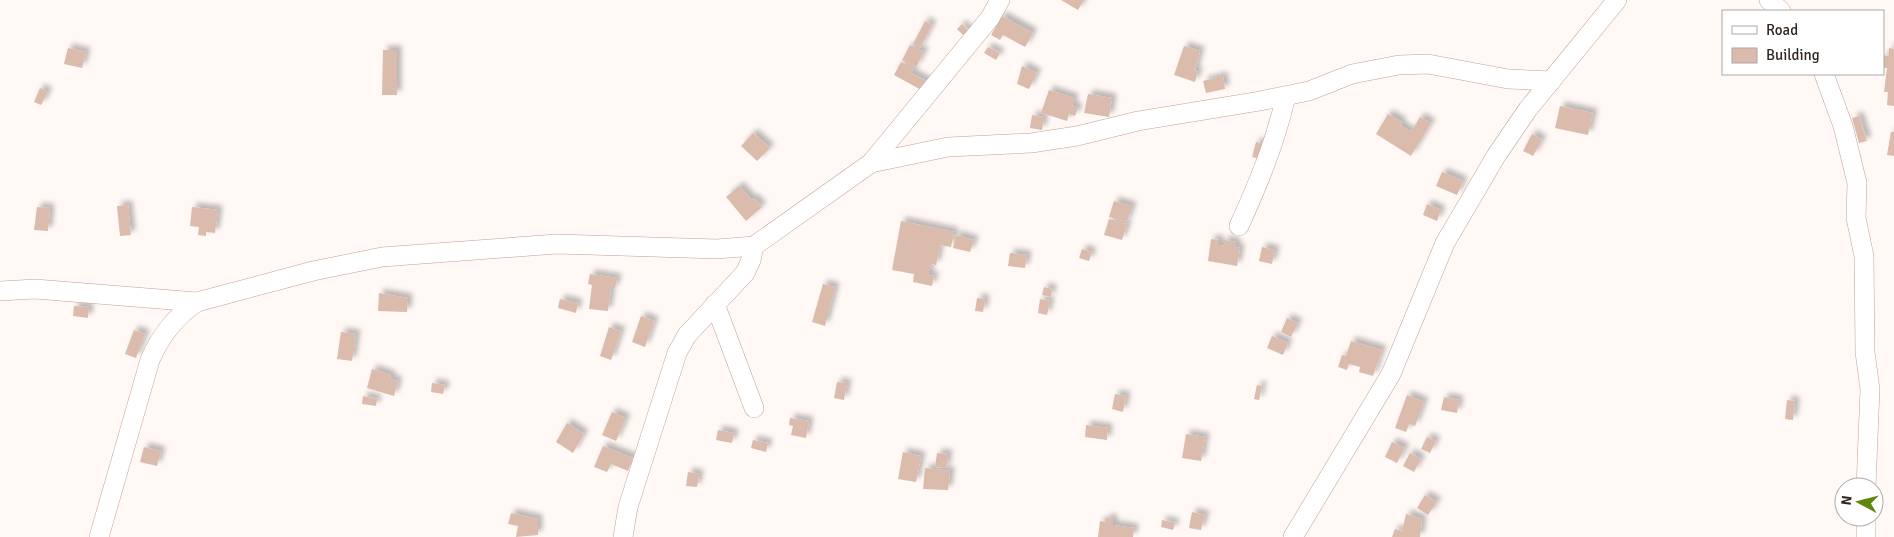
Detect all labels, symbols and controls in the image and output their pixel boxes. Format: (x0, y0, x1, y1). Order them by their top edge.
legend (1722, 10, 1884, 75)
text: Road (1766, 21, 1798, 39)
text: Building (1766, 46, 1820, 64)
north arrow (1834, 477, 1884, 527)
text: N (1838, 495, 1856, 506)

